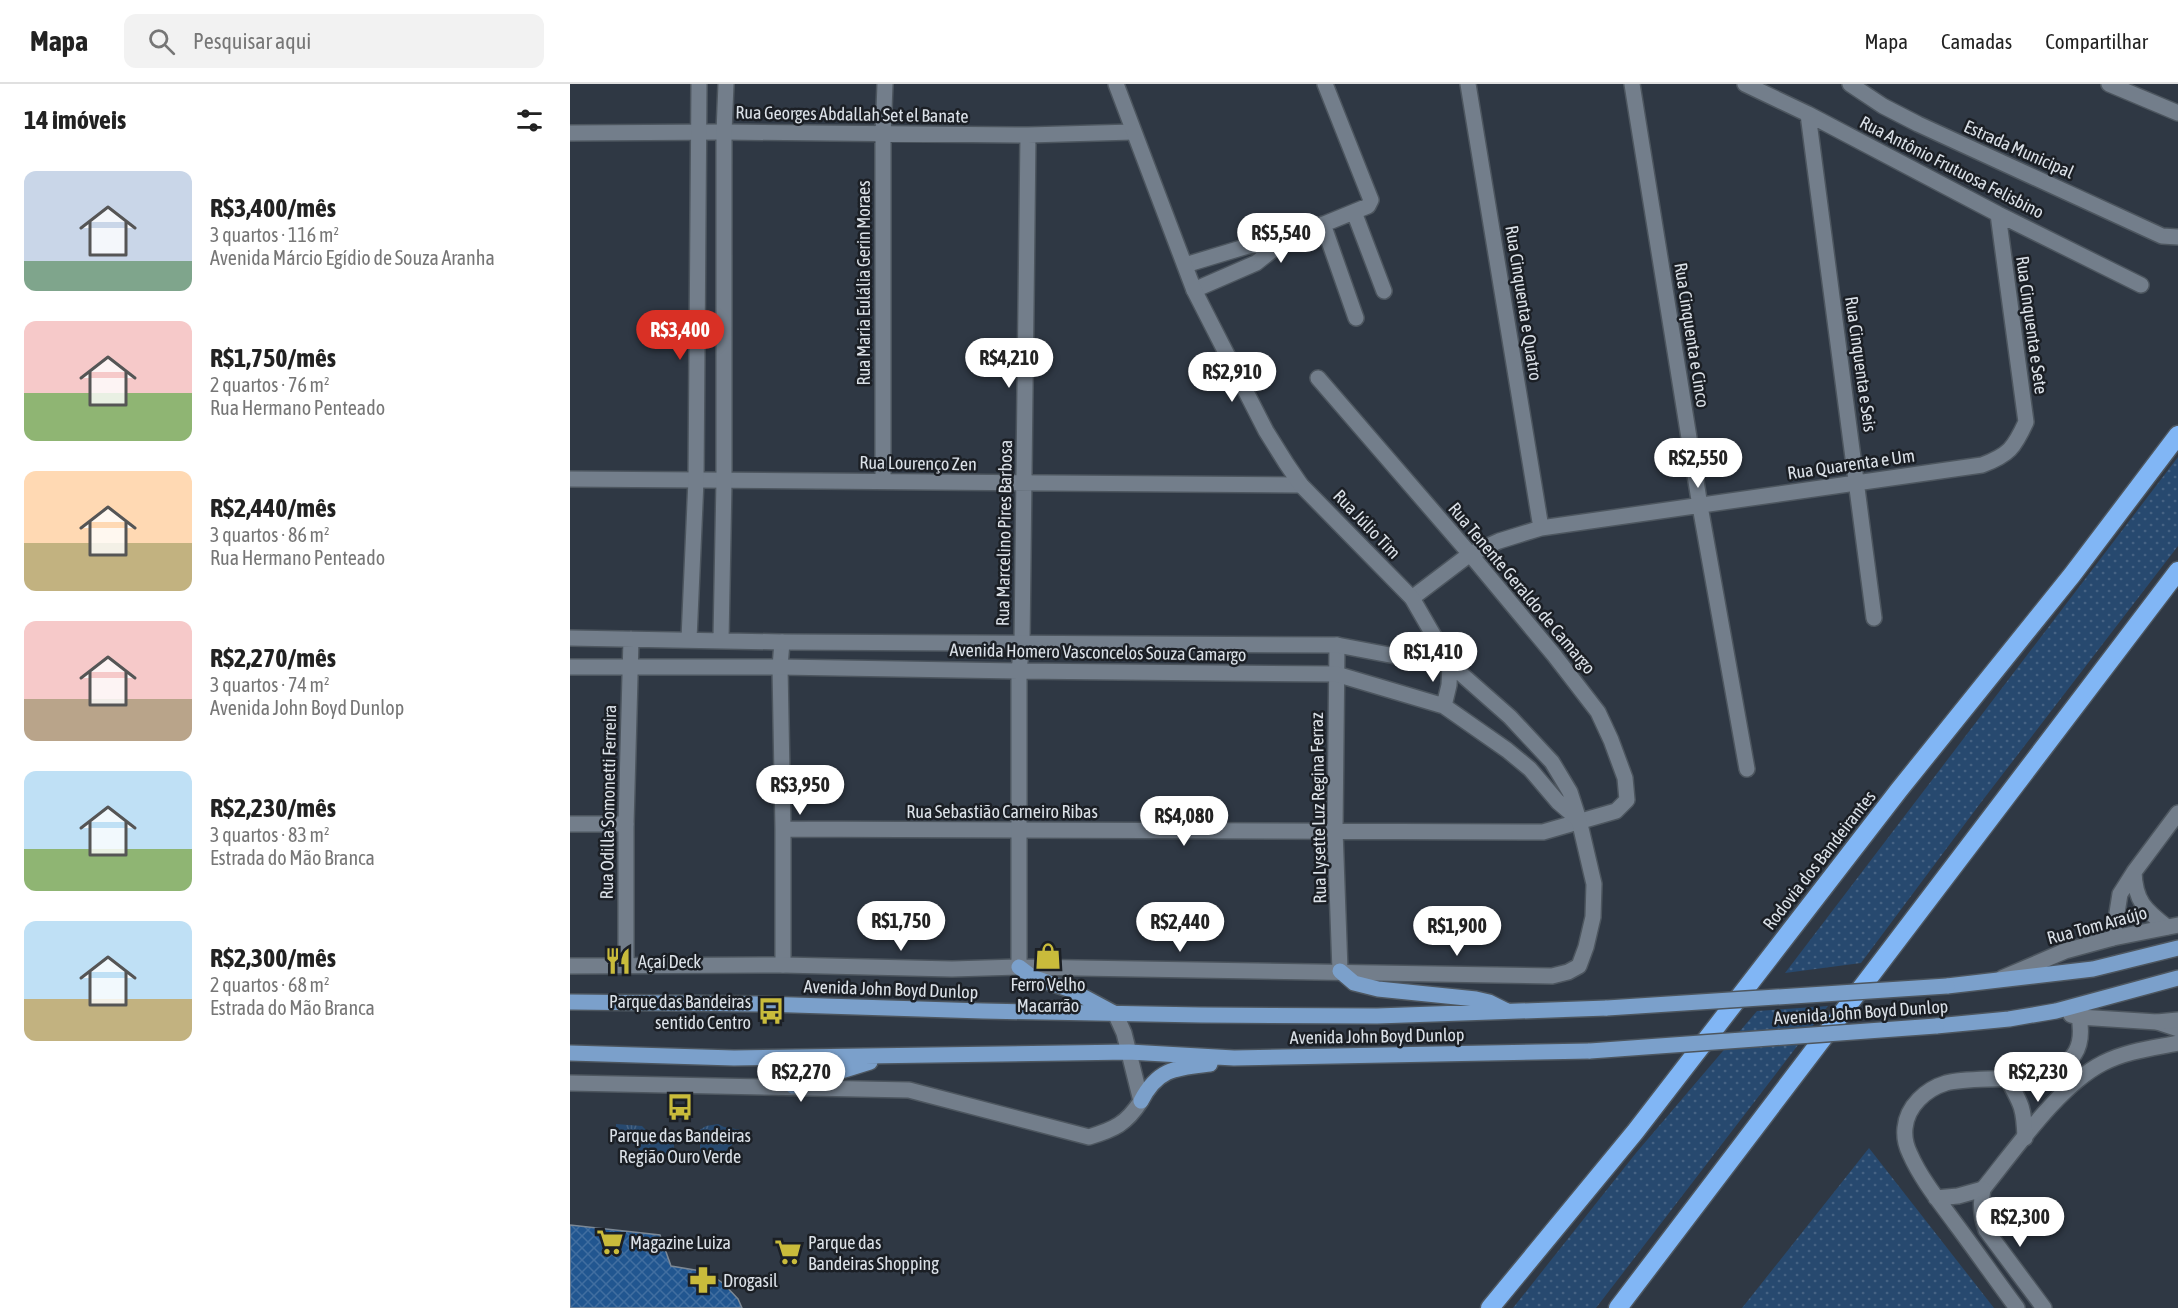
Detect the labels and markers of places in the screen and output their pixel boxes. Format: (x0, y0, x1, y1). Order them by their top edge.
pin: R$5,540 (1226, 213, 1336, 264)
pin: R$3,400 (625, 310, 735, 361)
pin: R$4,210 (954, 338, 1064, 389)
pin: R$2,910 (1177, 352, 1287, 403)
pin: R$2,550 (1643, 438, 1753, 489)
pin: R$1,410 (1378, 632, 1488, 683)
pin: R$3,950 (745, 765, 855, 816)
pin: R$4,080 (1129, 796, 1239, 847)
pin: R$1,750 (846, 901, 956, 952)
pin: R$2,440 (1125, 902, 1235, 953)
pin: R$1,900 (1402, 906, 1512, 957)
shop icon: Ferro Velho Macarrão (1033, 941, 1063, 971)
restaurant icon: Açaí Deck (603, 946, 633, 976)
place label: Açaí Deck (638, 951, 701, 972)
place label: Ferro Velho Macarrão (1010, 974, 1086, 1016)
place label: Parque das Bandeiras sentido Centro (609, 991, 751, 1033)
bus stop icon: Parque das Bandeiras sentido Centro (756, 996, 786, 1026)
pin: R$2,270 (746, 1052, 856, 1103)
pin: R$2,230 (1983, 1052, 2093, 1103)
bus stop icon: Parque das Bandeiras Região Ouro Verde (665, 1092, 695, 1122)
place label: Parque das Bandeiras Região Ouro Verde (609, 1125, 751, 1167)
pin: R$2,300 (1965, 1197, 2075, 1248)
supermarket icon: Magazine Luiza (595, 1227, 625, 1257)
place label: Magazine Luiza (630, 1232, 731, 1253)
place label: Parque das Bandeiras Shopping (808, 1232, 939, 1274)
supermarket icon: Parque das Bandeiras Shopping (773, 1237, 803, 1267)
pharmacy icon: Drogasil (688, 1265, 718, 1295)
place label: Drogasil (723, 1270, 778, 1291)

